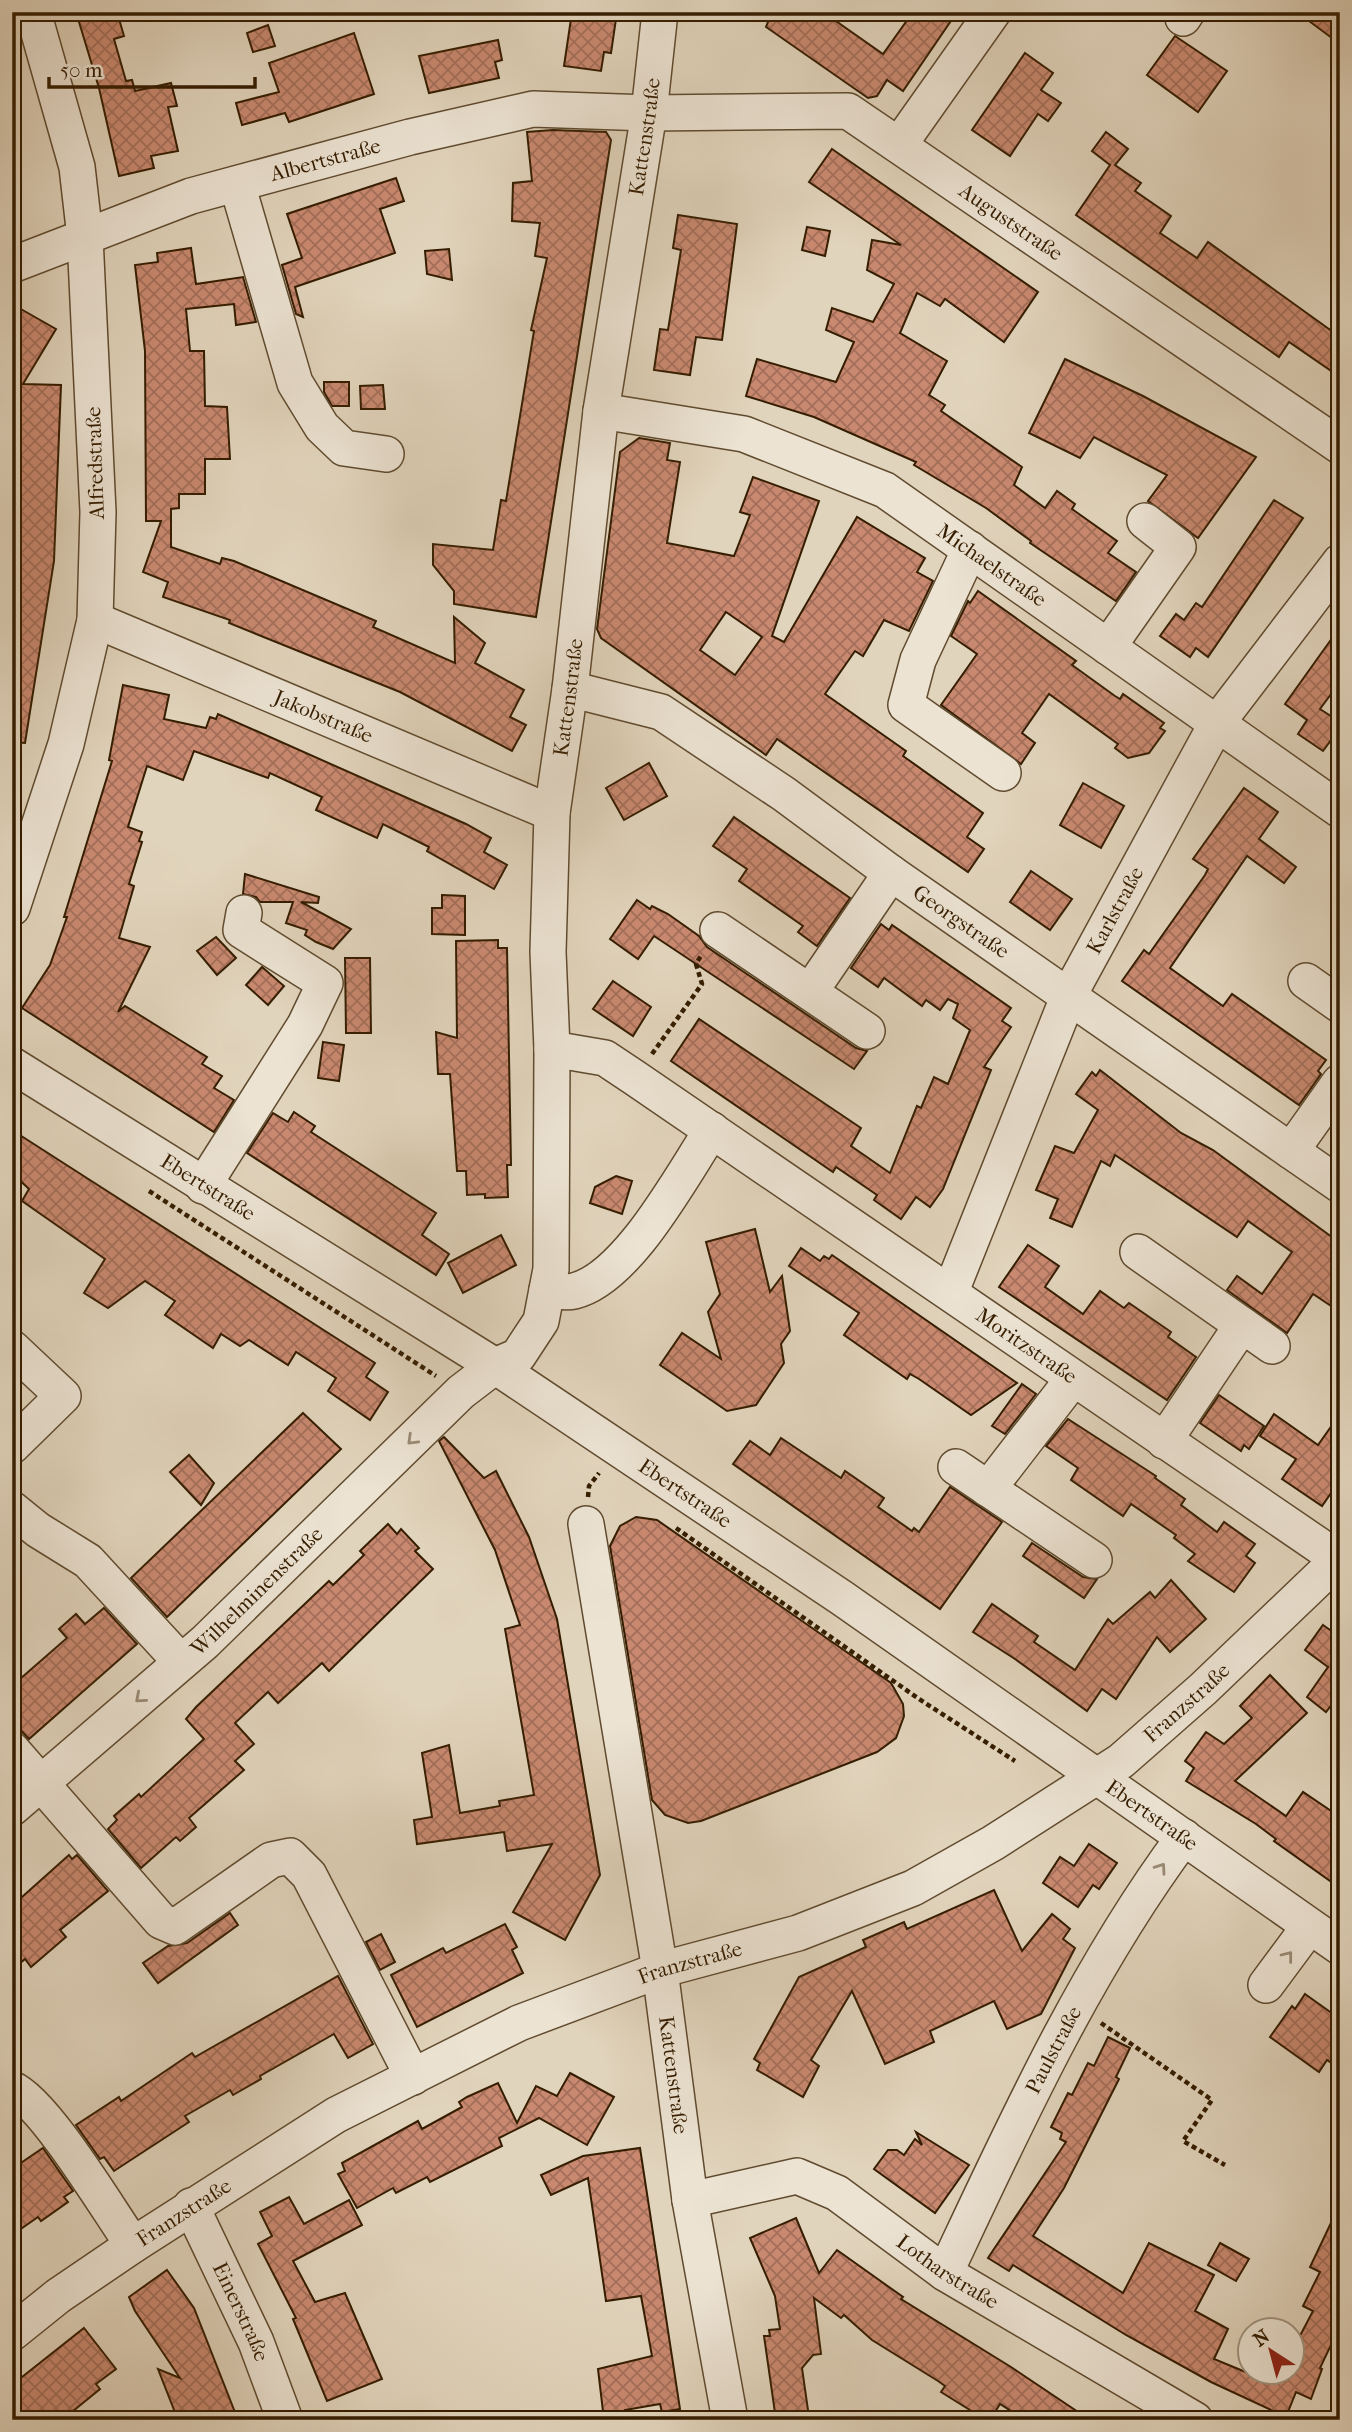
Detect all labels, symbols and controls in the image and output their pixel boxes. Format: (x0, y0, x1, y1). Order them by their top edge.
scale bar (49, 46, 256, 90)
text: 50 m (60, 58, 103, 82)
street label: Kattenstraße (624, 77, 665, 197)
street label: Albertstraße (267, 134, 383, 186)
street label: Auguststraße (954, 178, 1067, 266)
street label: Alfredstraße (81, 406, 109, 521)
street label: Michaelstraße (932, 518, 1051, 612)
street label: Kattenstraße (548, 637, 588, 758)
street label: Jakobstraße (269, 684, 377, 748)
street label: Karlstraße (1082, 863, 1148, 958)
street label: Georgstraße (908, 880, 1014, 963)
street label: Ebertstraße (156, 1149, 260, 1226)
street label: Moritzstraße (971, 1303, 1082, 1389)
one-way arrow (407, 1432, 420, 1445)
street label: Ebertstraße (634, 1454, 736, 1533)
street label: Wilhelminenstraße (185, 1522, 328, 1661)
street label: Franzstraße (1139, 1658, 1234, 1748)
one-way arrow (135, 1690, 148, 1702)
street label: Ebertstraße (1101, 1775, 1202, 1856)
one-way arrow (1153, 1863, 1166, 1876)
street label: Franzstraße (634, 1937, 745, 1989)
one-way arrow (1279, 1951, 1292, 1964)
street label: Paulstraße (1021, 2002, 1086, 2098)
street label: Kattenstraße (654, 2015, 693, 2135)
street label: Franzstraße (132, 2173, 235, 2252)
street label: Lotharstraße (892, 2229, 1003, 2314)
street label: Einerstraße (208, 2258, 274, 2364)
north arrow (1236, 2316, 1306, 2386)
text: N (1249, 2325, 1274, 2351)

